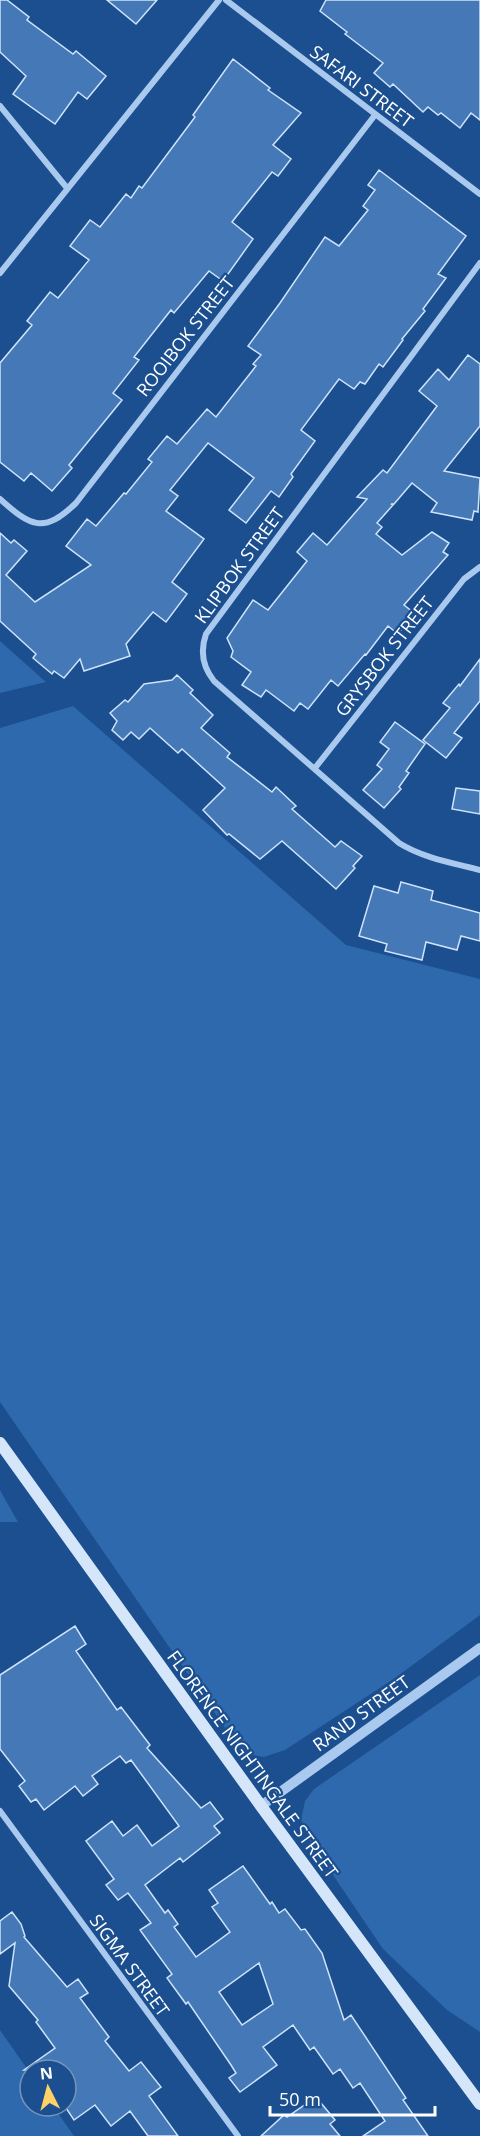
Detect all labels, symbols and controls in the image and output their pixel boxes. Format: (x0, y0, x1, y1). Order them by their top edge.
street label: SAFARI STREET (305, 39, 419, 133)
street label: ROOIBOK STREET (131, 271, 240, 401)
street label: KLIPBOK STREET (189, 502, 289, 628)
street label: GRYSBOK STREET (330, 591, 439, 721)
street label: FLORENCE NIGHTINGALE STREET (162, 1645, 344, 1883)
street label: RAND STREET (308, 1670, 414, 1756)
street label: SIGMA STREET (85, 1909, 175, 2021)
north arrow (18, 2058, 78, 2118)
text: N (39, 2061, 54, 2085)
scale bar (270, 2079, 435, 2117)
text: 50 m (279, 2087, 321, 2111)

